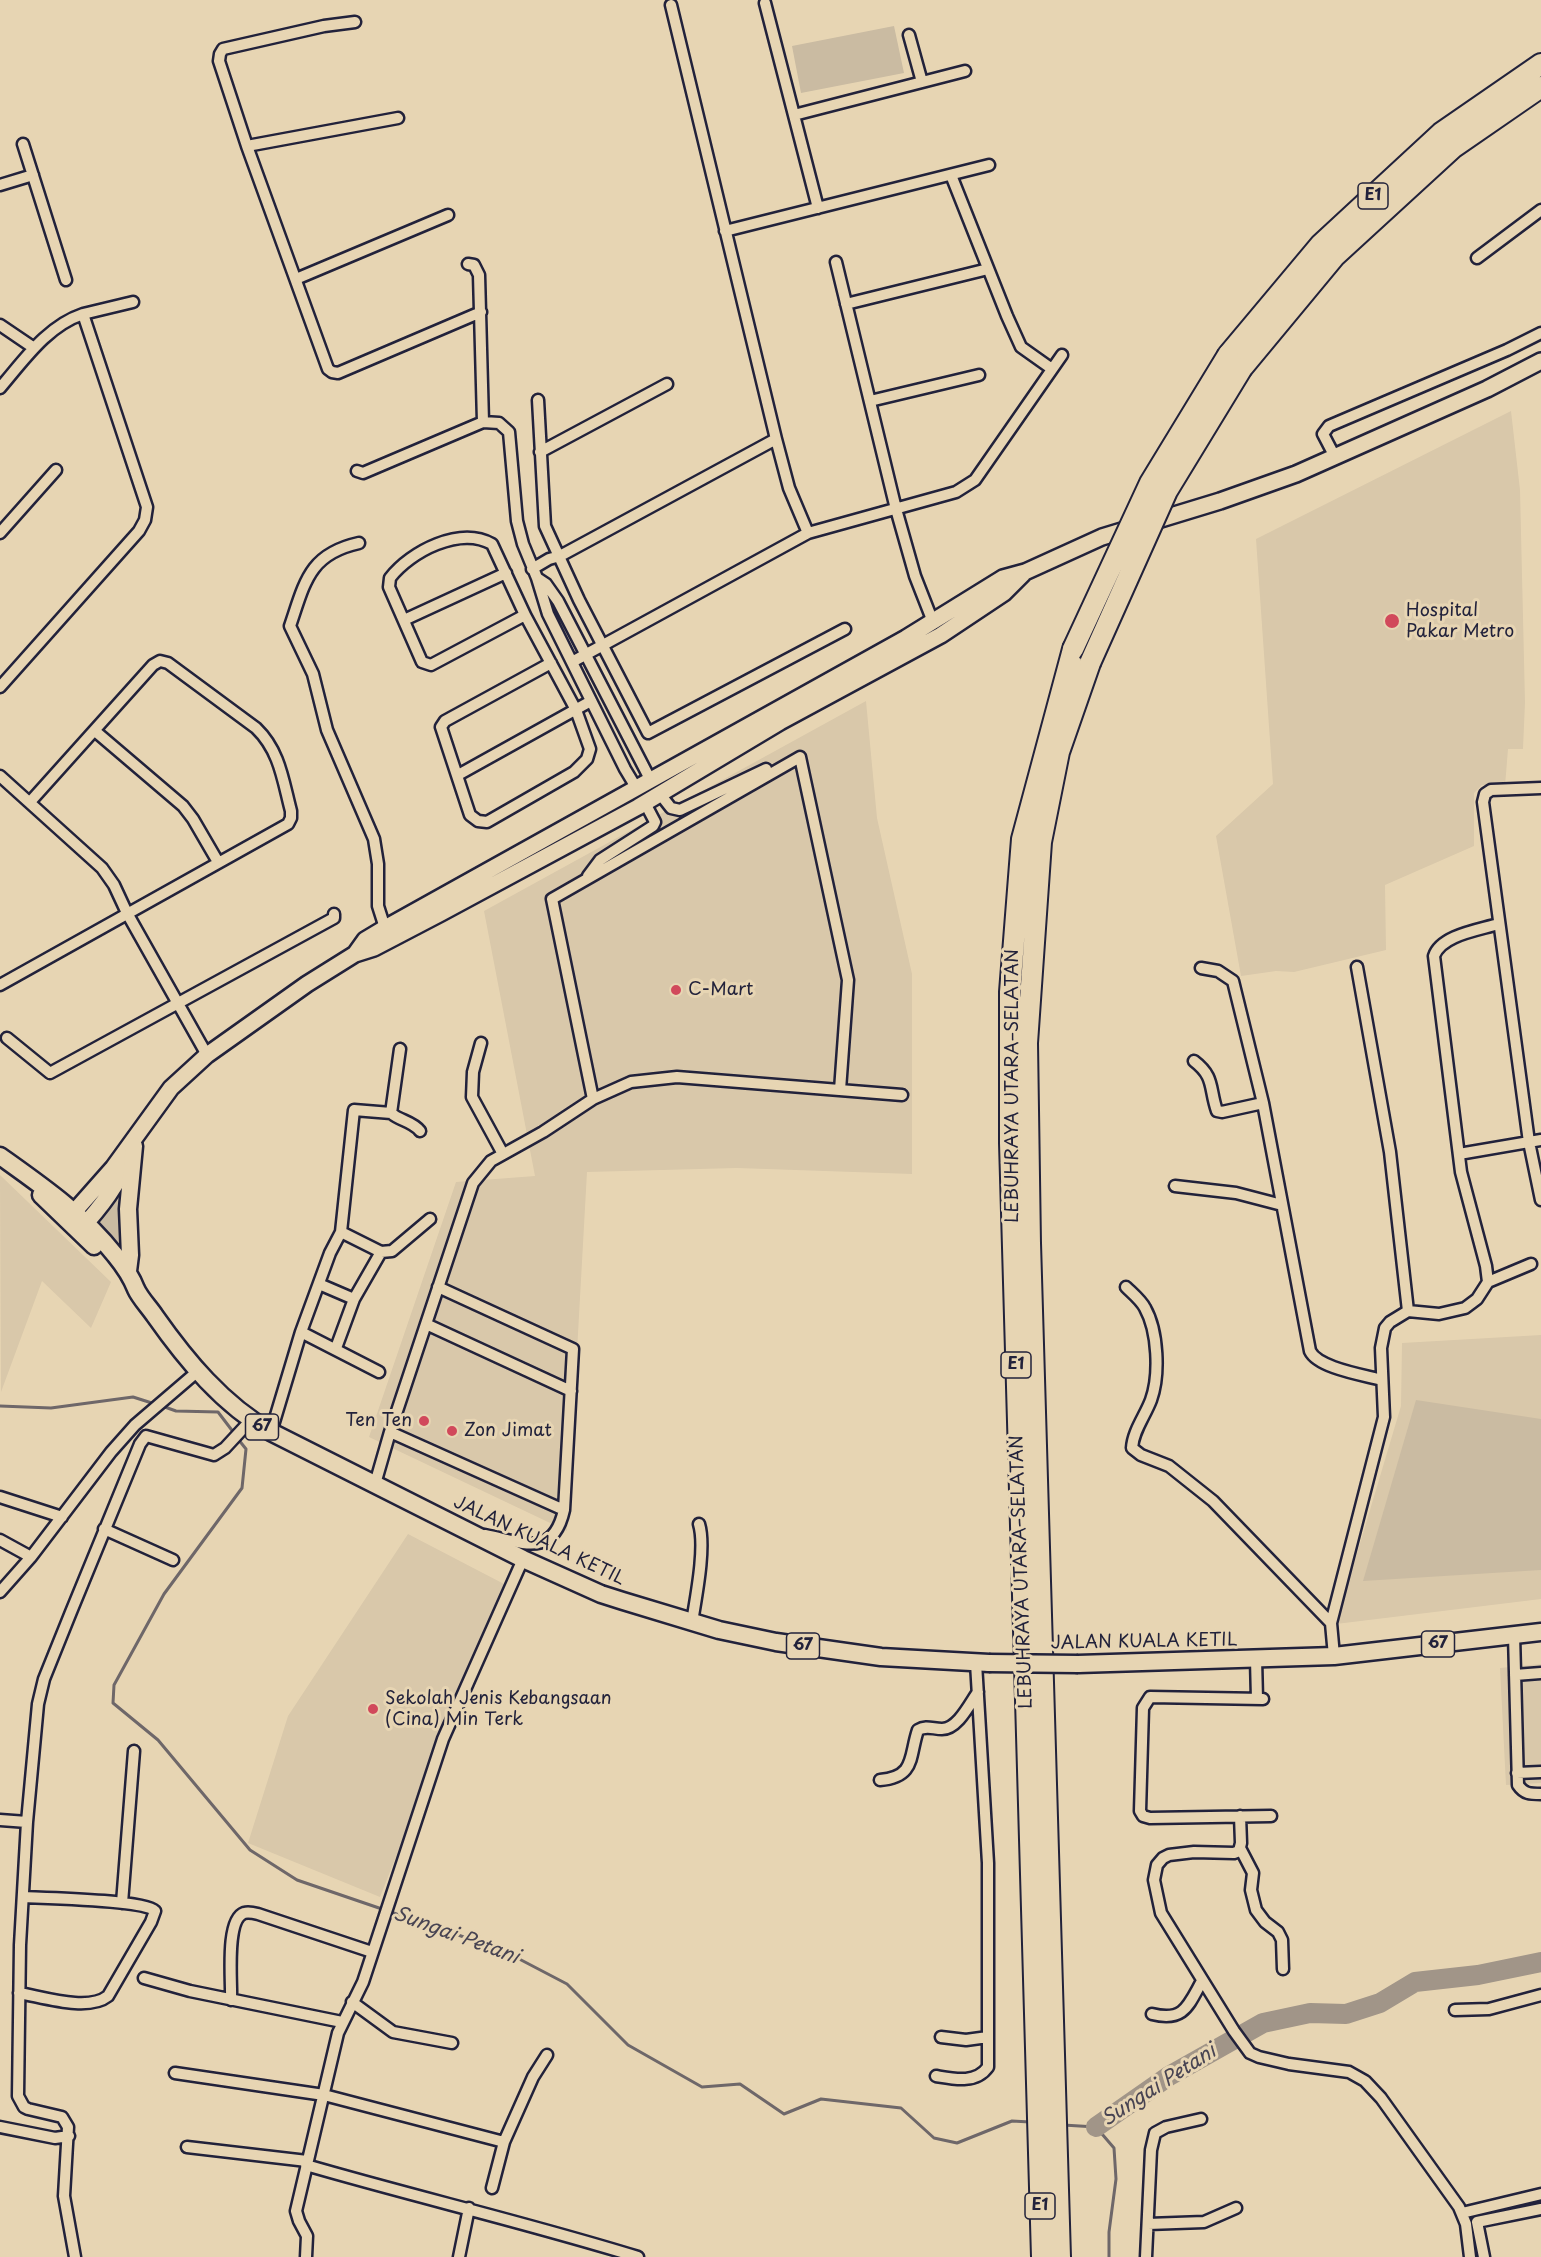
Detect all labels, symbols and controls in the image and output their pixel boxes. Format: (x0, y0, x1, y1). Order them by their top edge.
road number: E1 (1358, 183, 1388, 209)
place label: Hospital Pakar Metro (1406, 600, 1514, 642)
marker: Hospital Pakar Metro (1383, 612, 1401, 630)
street label: LEBUHRAYA UTARA–SELATAN (1002, 949, 1024, 1223)
place label: C-Mart (688, 979, 753, 1001)
marker: C-Mart (669, 983, 683, 997)
road number: E1 (1001, 1352, 1031, 1378)
place label: Ten Ten (345, 1410, 412, 1432)
road number: 67 (246, 1414, 278, 1440)
marker: Ten Ten (417, 1414, 431, 1428)
place label: Zon Jimat (464, 1420, 552, 1442)
marker: Zon Jimat (445, 1424, 459, 1438)
street label: LEBUHRAYA UTARA–SELATAN (1006, 1435, 1038, 1709)
street label: JALAN KUALA KETIL (450, 1492, 628, 1590)
street label: JALAN KUALA KETIL (1050, 1630, 1238, 1654)
road number: 67 (1422, 1631, 1454, 1657)
road number: 67 (786, 1633, 820, 1659)
place label: Sekolah Jenis Kebangsaan (Cina) Min Terk (385, 1688, 611, 1730)
marker: Sekolah Jenis Kebangsaan (Cina) Min Terk (366, 1702, 380, 1716)
water label: Sungai Petani (390, 1902, 522, 1970)
water label: Sungai Petani (1097, 2040, 1221, 2132)
road number: E1 (1025, 2193, 1055, 2219)

